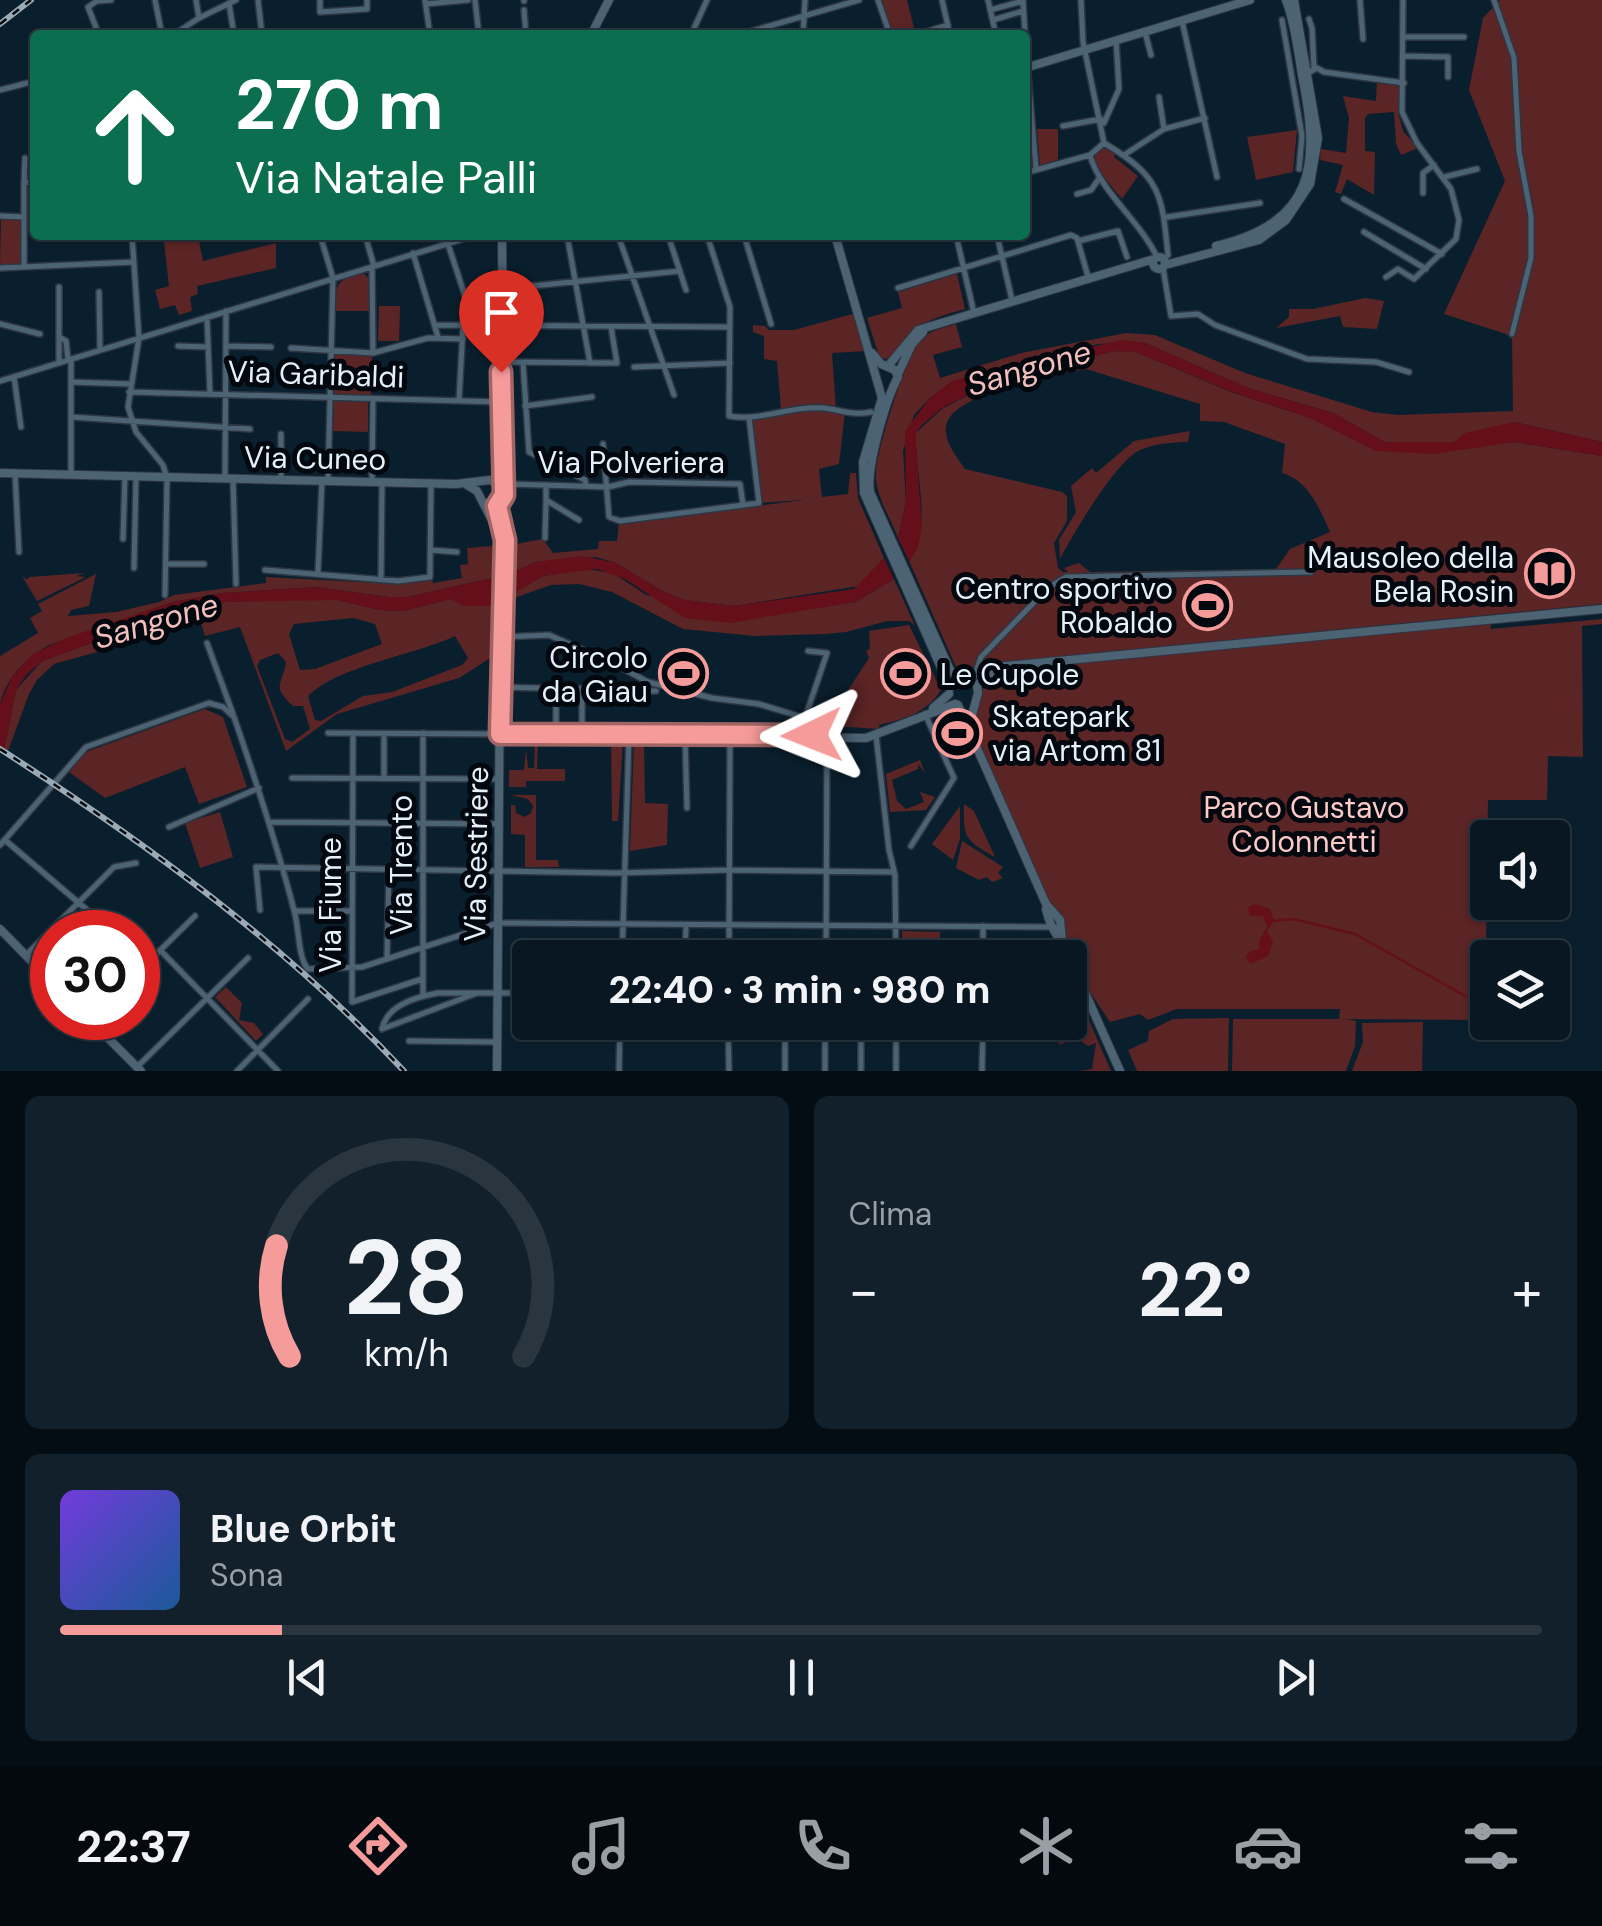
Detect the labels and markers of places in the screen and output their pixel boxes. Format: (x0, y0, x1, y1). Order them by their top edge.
pin (459, 270, 544, 373)
place label: Mausoleo della Bela Rosin (1307, 538, 1514, 611)
library icon: Mausoleo della Bela Rosin (1523, 548, 1575, 600)
place label: Centro sportivo Robaldo (955, 569, 1173, 642)
sports icon: Centro sportivo Robaldo (1182, 579, 1234, 631)
place label: Circolo da Giau (541, 638, 648, 711)
sports icon: Circolo da Giau (657, 648, 709, 700)
sports icon: Le Cupole (879, 648, 931, 700)
place label: Le Cupole (940, 655, 1079, 694)
place label: Skatepark via Artom 81 (992, 697, 1161, 770)
sports icon: Skatepark via Artom 81 (931, 707, 983, 759)

